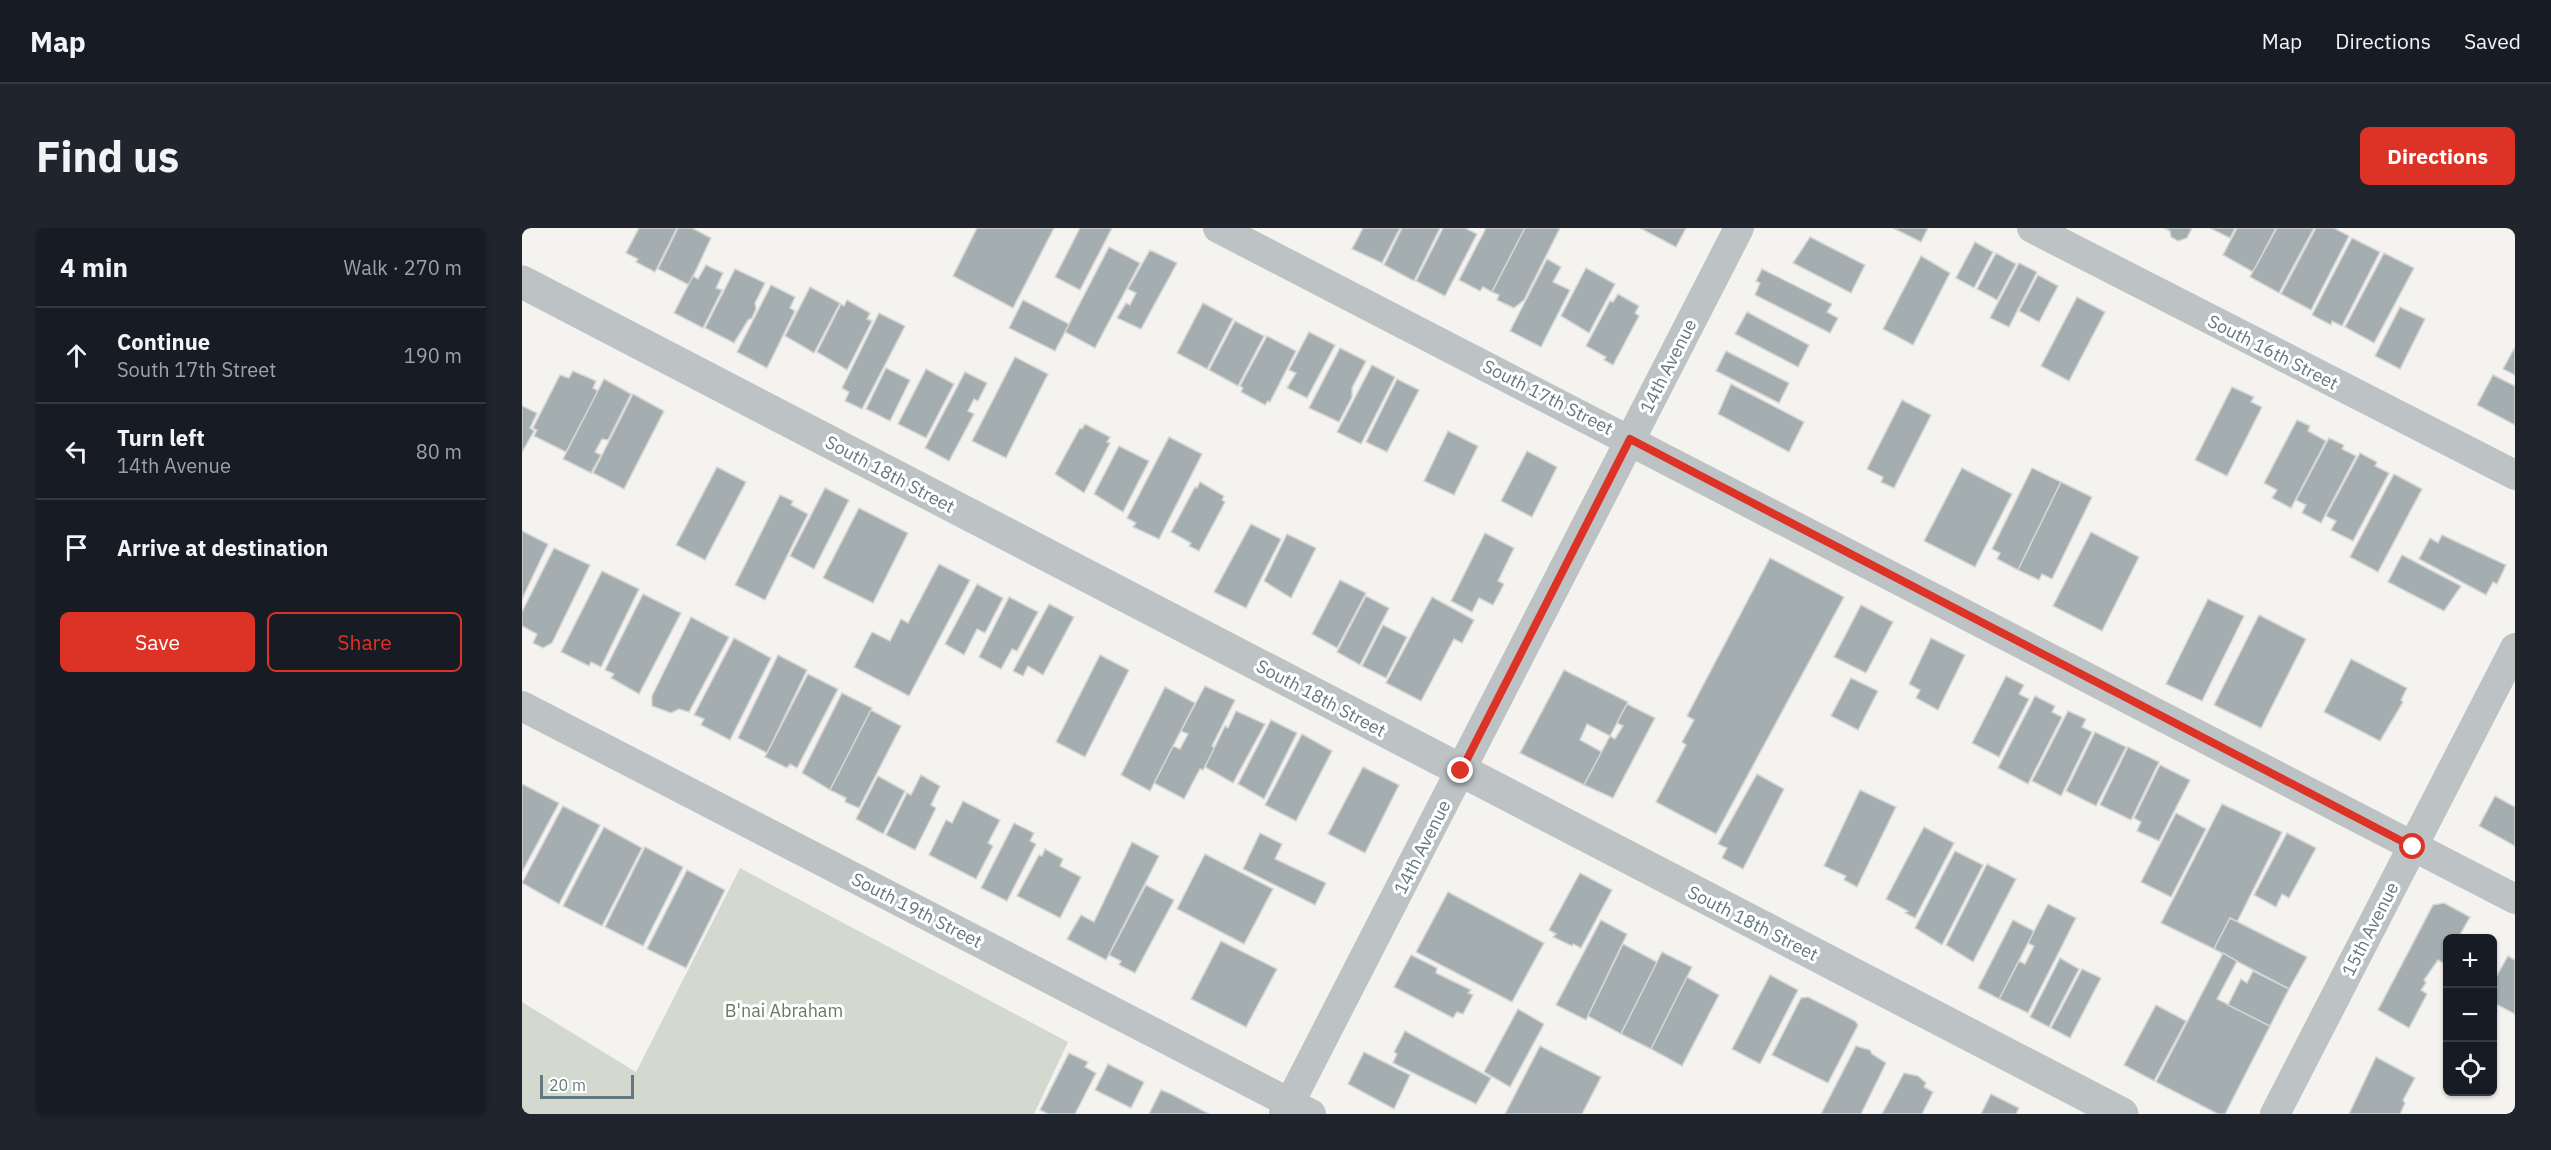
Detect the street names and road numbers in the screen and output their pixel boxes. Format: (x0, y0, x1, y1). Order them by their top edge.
street label: South 16th Street (2204, 309, 2342, 395)
street label: 14th Avenue (1634, 315, 1702, 417)
street label: South 17th Street (1479, 354, 1617, 440)
street label: South 18th Street (821, 430, 959, 518)
street label: South 18th Street (1252, 654, 1390, 742)
street label: 14th Avenue (1388, 796, 1456, 898)
street label: South 19th Street (848, 867, 986, 953)
street label: 15th Avenue (2336, 878, 2404, 980)
street label: South 18th Street (1684, 880, 1822, 966)

